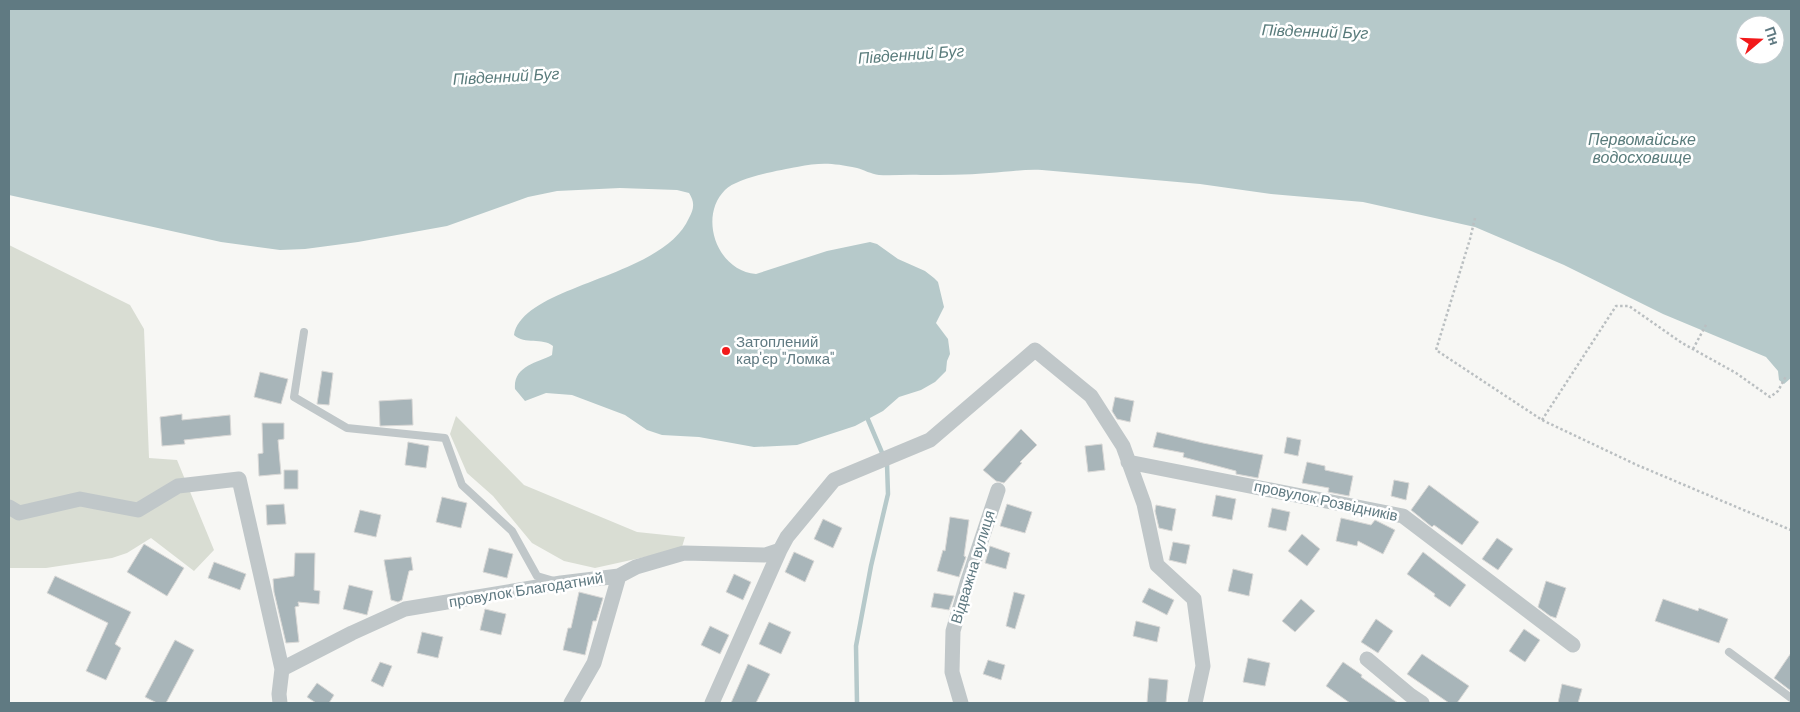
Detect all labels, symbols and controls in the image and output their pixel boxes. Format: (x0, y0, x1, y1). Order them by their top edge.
north arrow (1735, 15, 1785, 65)
water label: Південний Буг (1261, 19, 1369, 44)
text: Пн (1761, 24, 1784, 47)
water label: Південний Буг (857, 40, 965, 69)
water label: Південний Буг (452, 63, 560, 90)
water label: Первомайське водосховище (1588, 129, 1696, 168)
place label: Затоплений кар'єр "Ломка" (736, 332, 834, 369)
marker: Затоплений кар'єр "Ломка" (720, 345, 732, 357)
street label: провулок Розвідників (1252, 476, 1400, 526)
street label: Відважна вулиця (946, 508, 1000, 626)
street label: провулок Благодатний (447, 568, 605, 612)

